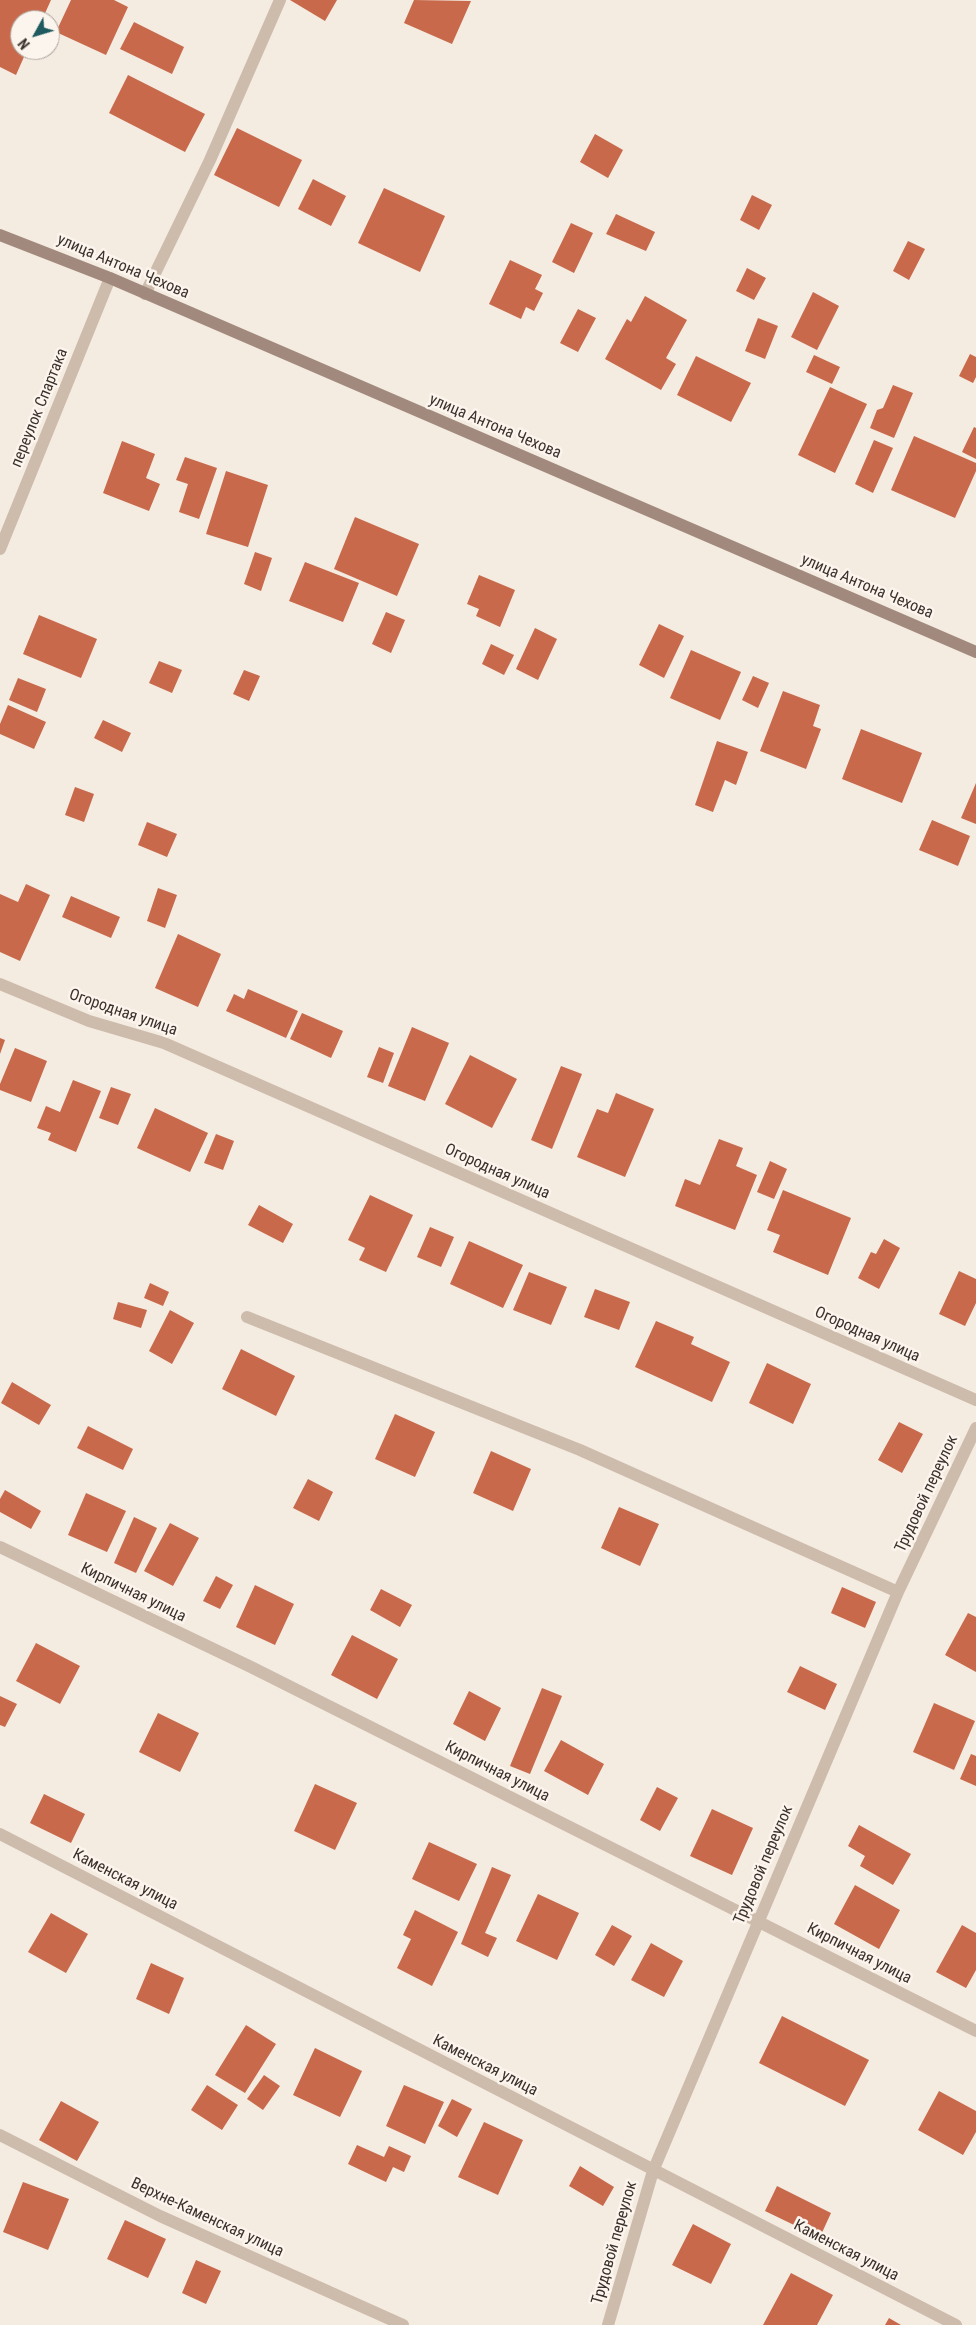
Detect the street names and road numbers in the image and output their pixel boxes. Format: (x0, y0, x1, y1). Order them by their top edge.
street label: улица Антона Чехова (54, 231, 192, 303)
street label: переулок Спартака (7, 346, 73, 470)
street label: улица Антона Чехова (426, 391, 564, 463)
street label: улица Антона Чехова (798, 551, 936, 623)
street label: Огородная улица (66, 985, 180, 1041)
street label: Огородная улица (441, 1140, 553, 1204)
street label: Огородная улица (811, 1303, 923, 1367)
street label: Трудовой переулок (891, 1432, 963, 1556)
street label: Кирпичная улица (77, 1559, 189, 1627)
street label: Кирпичная улица (442, 1737, 552, 1807)
street label: Трудовой переулок (730, 1803, 798, 1927)
street label: Каменская улица (69, 1845, 181, 1915)
street label: Кирпичная улица (804, 1919, 914, 1989)
street label: Каменская улица (429, 2031, 541, 2101)
street label: Верхне-Каменская улица (128, 2174, 286, 2262)
street label: Трудовой переулок (588, 2179, 642, 2307)
street label: Каменская улица (790, 2216, 902, 2286)

